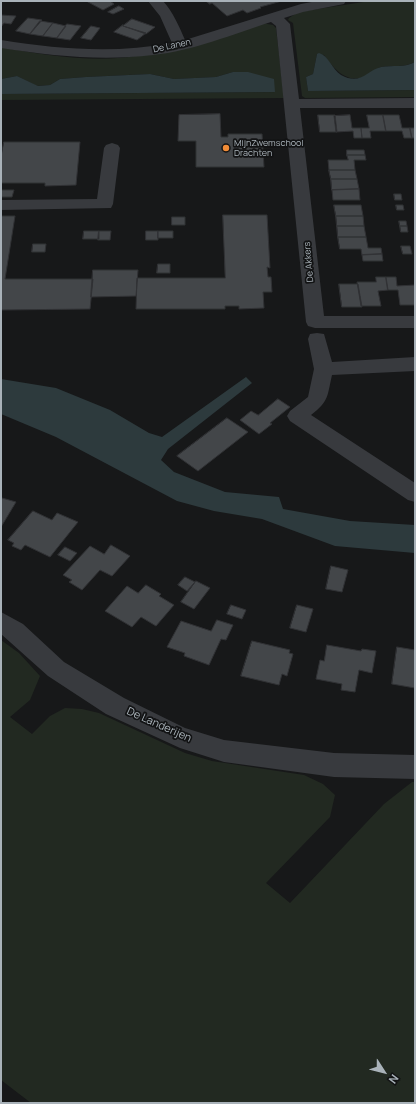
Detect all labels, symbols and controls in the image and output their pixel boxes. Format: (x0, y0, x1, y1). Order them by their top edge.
street label: De Lanen (152, 37, 192, 55)
place label: MijnZwemschool Drachten (234, 138, 304, 159)
marker: MijnZwemschool Drachten (221, 143, 231, 153)
street label: De Akkers (302, 241, 316, 283)
street label: De Landerijen (125, 705, 193, 745)
north arrow (364, 1052, 404, 1092)
text: N (386, 1072, 403, 1087)

